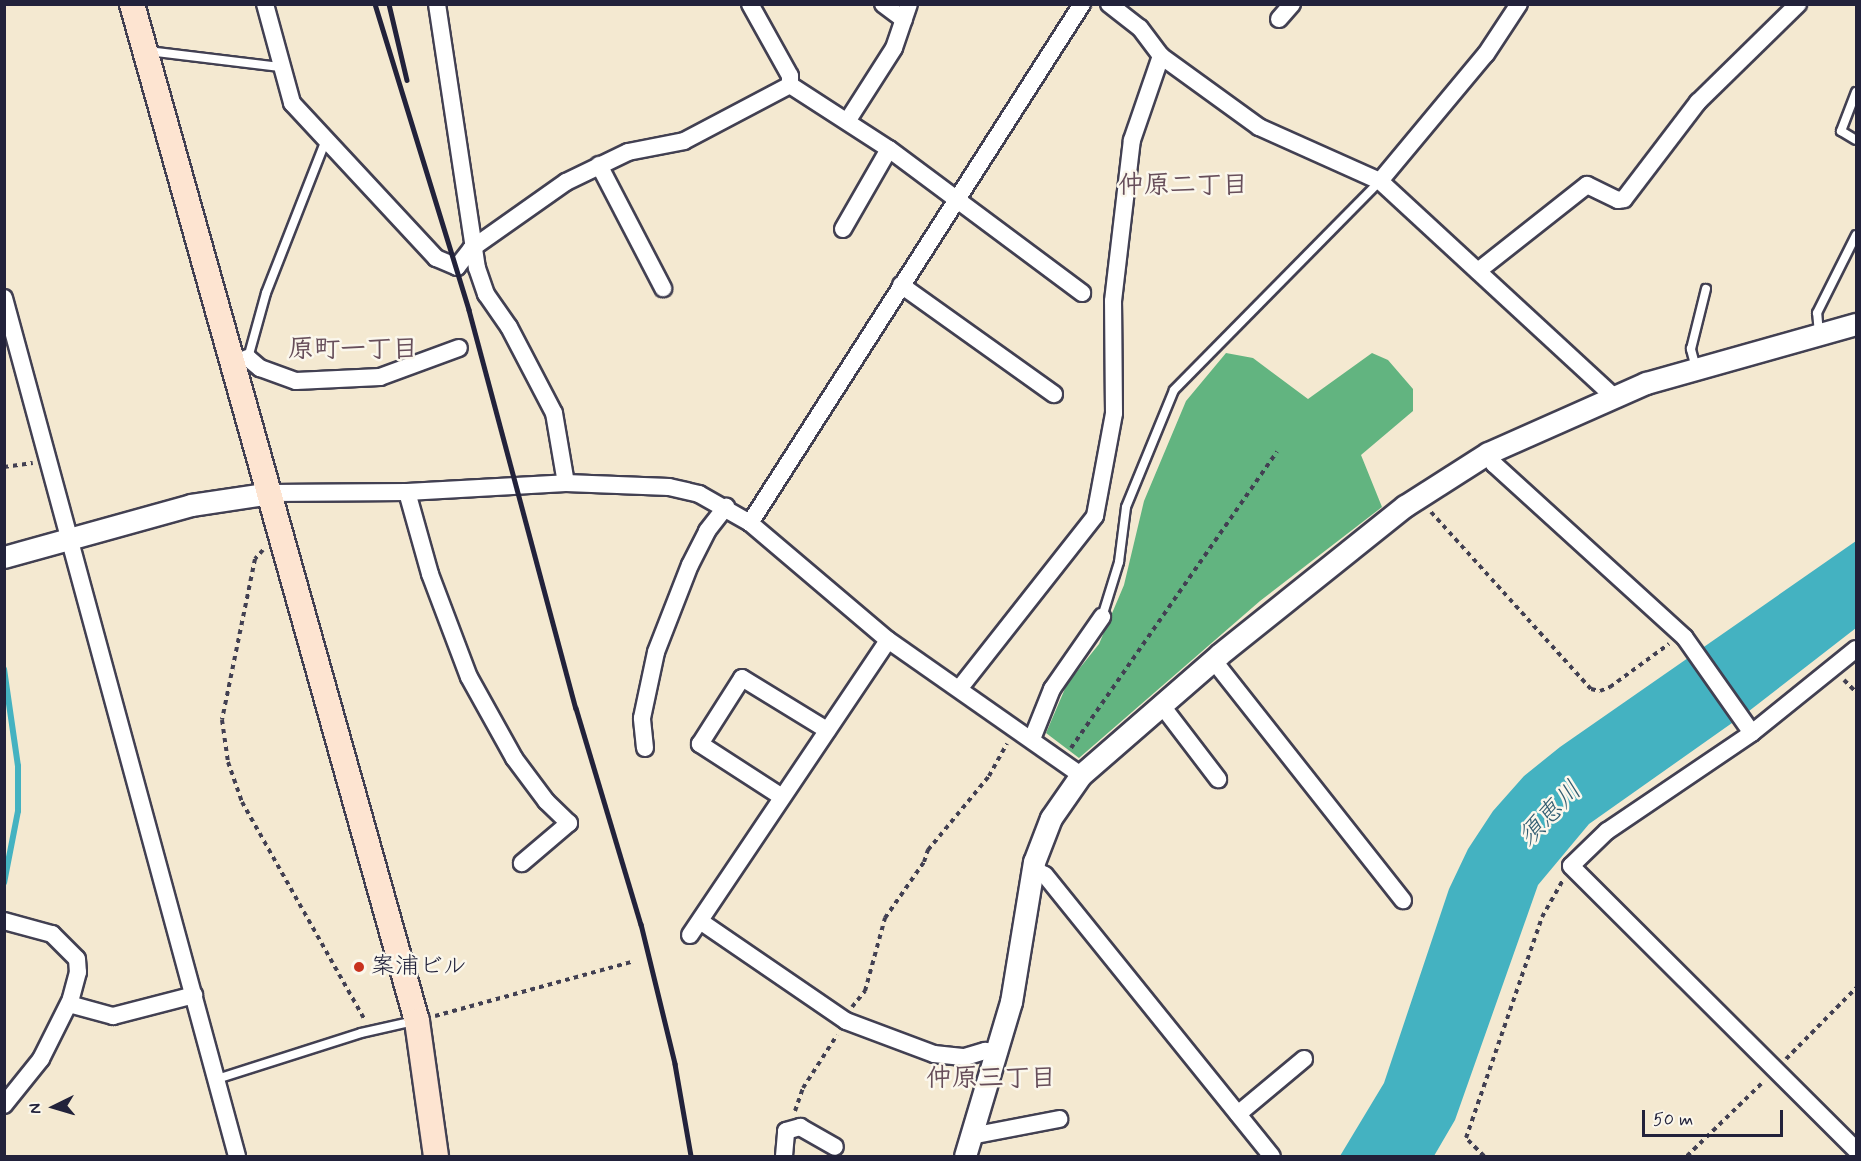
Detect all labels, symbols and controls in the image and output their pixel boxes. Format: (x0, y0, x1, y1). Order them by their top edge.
district label: 仲原二丁目 (1118, 171, 1248, 203)
district label: 原町一丁目 (288, 335, 418, 367)
water label: 須恵川 (1513, 776, 1589, 854)
place label: 案浦ビル (371, 953, 467, 981)
marker: 案浦ビル (352, 960, 366, 974)
district label: 仲原三丁目 (926, 1064, 1056, 1096)
north arrow (24, 1077, 84, 1137)
scale bar (1645, 1098, 1786, 1136)
text: N (25, 1102, 46, 1115)
text: 50 m (1653, 1108, 1693, 1132)

